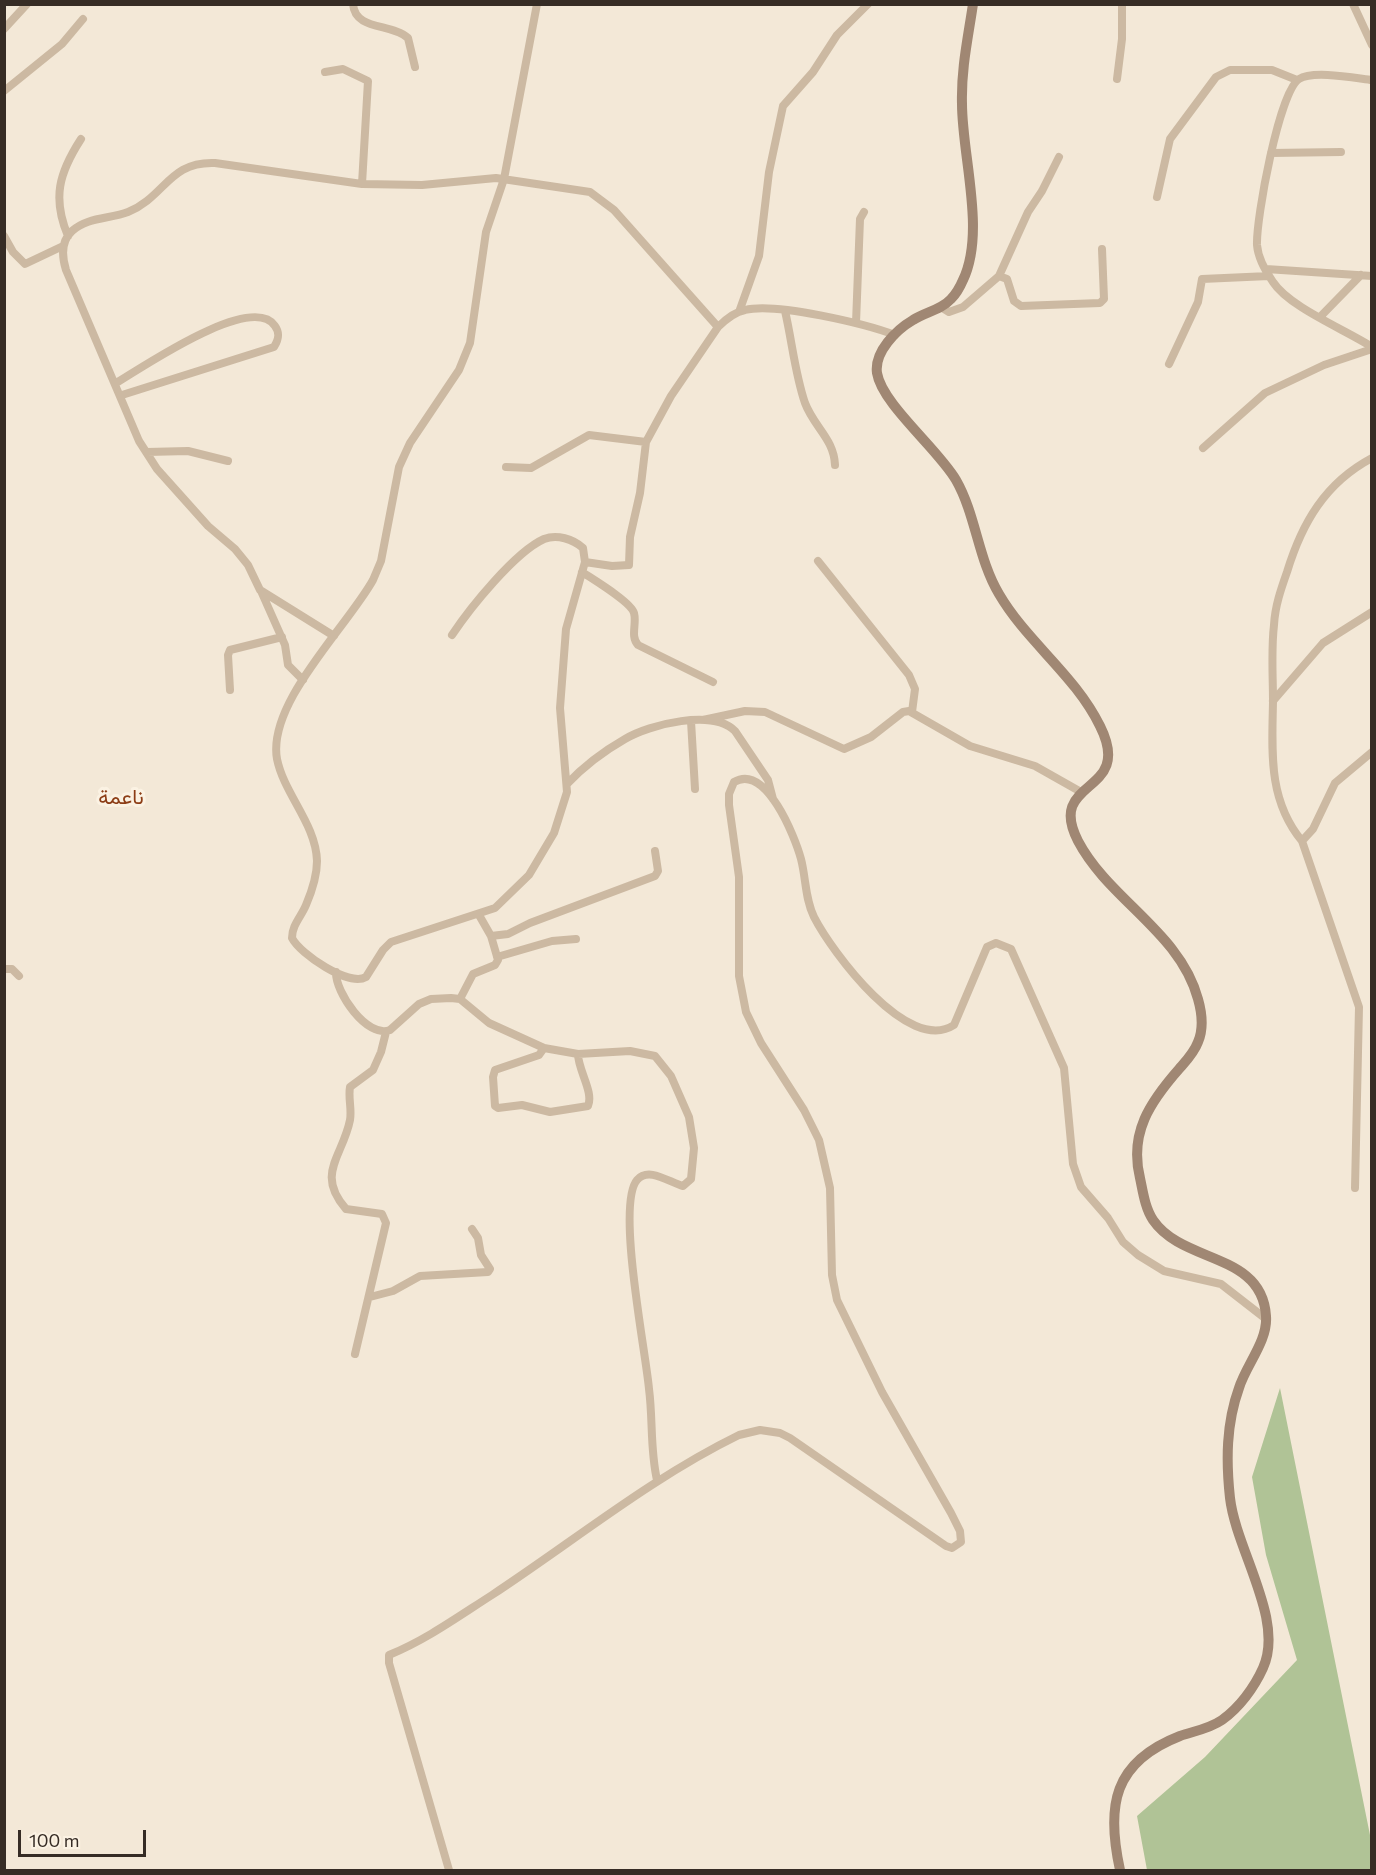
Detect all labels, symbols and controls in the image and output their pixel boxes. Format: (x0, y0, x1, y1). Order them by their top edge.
district label: ناعمة (98, 784, 144, 810)
scale bar (21, 1818, 148, 1856)
text: 100 m (29, 1829, 79, 1851)

